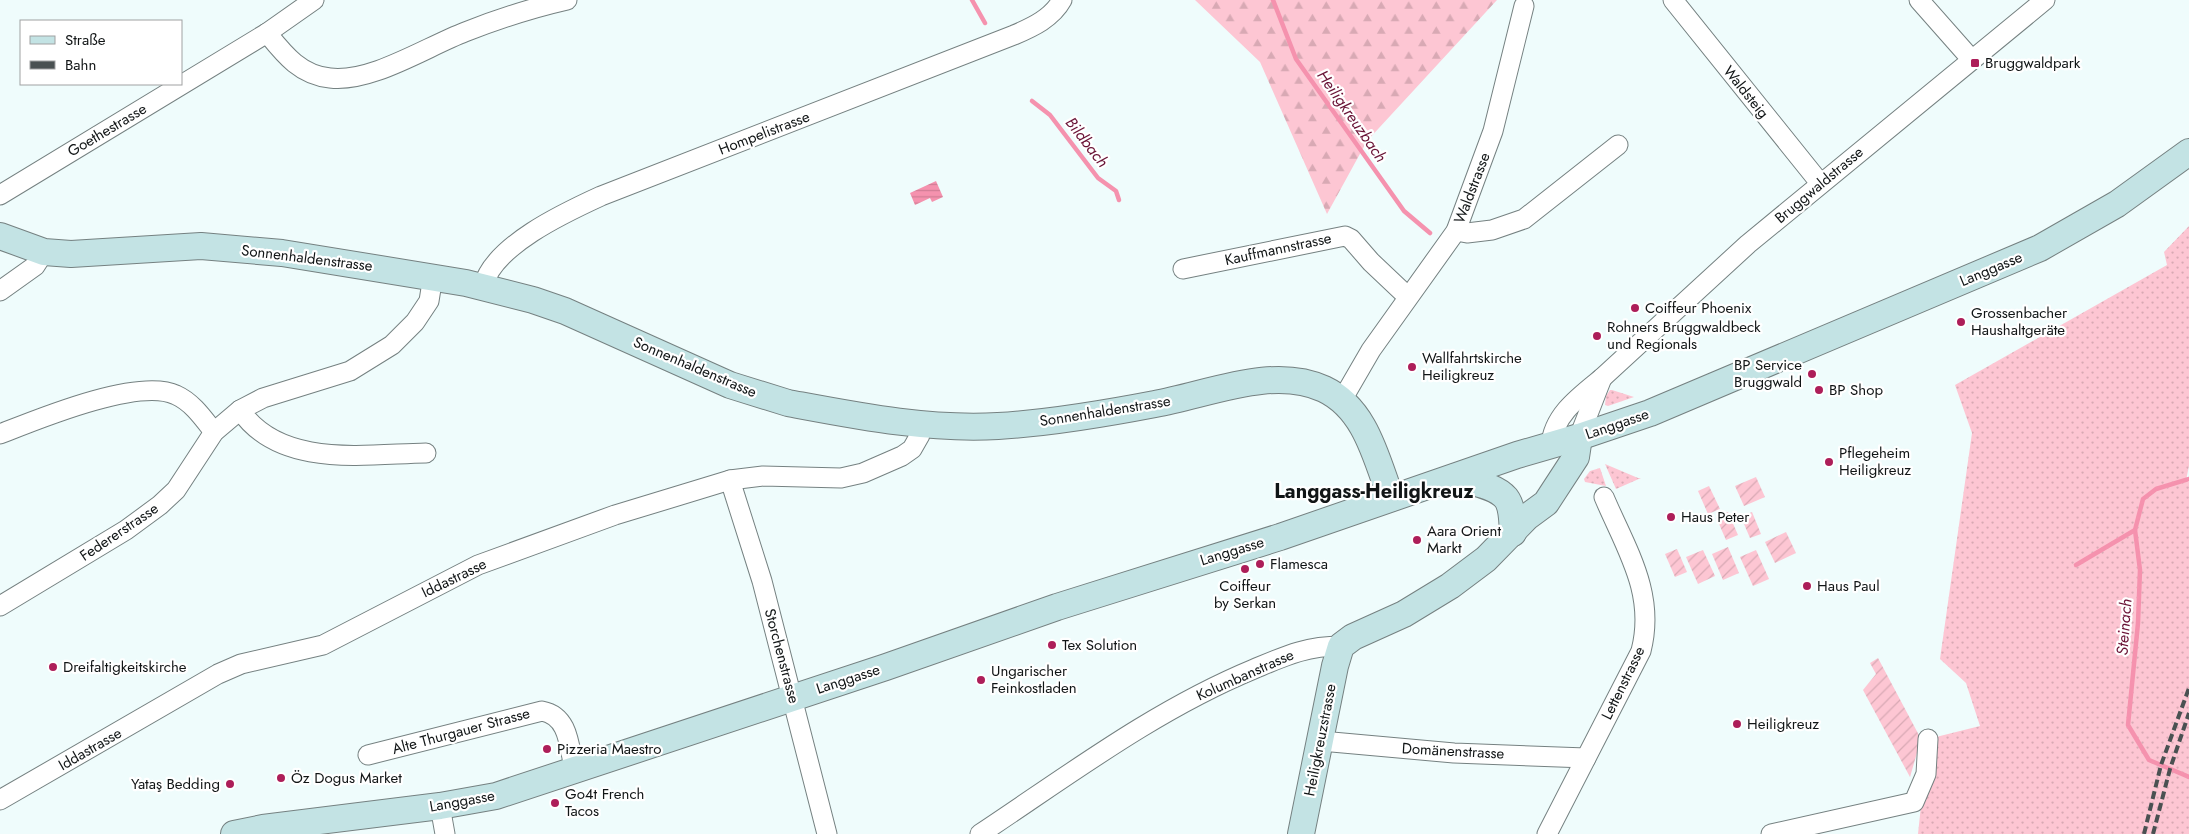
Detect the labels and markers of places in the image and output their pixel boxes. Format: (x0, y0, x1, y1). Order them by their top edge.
place label: Bruggwaldpark (1985, 52, 2081, 74)
marker: Bruggwaldpark (1969, 57, 1981, 69)
place label: Coiffeur Phoenix (1645, 297, 1752, 319)
marker: Coiffeur Phoenix (1629, 302, 1641, 314)
place label: Grossenbacher Haushaltgeräte (1971, 302, 2068, 341)
place label: Rohners Bruggwaldbeck und Regionals (1607, 316, 1761, 355)
marker: Grossenbacher Haushaltgeräte (1955, 316, 1967, 328)
marker: Rohners Bruggwaldbeck und Regionals (1591, 330, 1603, 342)
place label: Wallfahrtskirche Heiligkreuz (1422, 347, 1522, 386)
place label: BP Service Bruggwald (1734, 354, 1802, 393)
marker: Wallfahrtskirche Heiligkreuz (1406, 361, 1418, 373)
marker: BP Service Bruggwald (1806, 368, 1818, 380)
place label: BP Shop (1829, 379, 1883, 401)
marker: BP Shop (1813, 384, 1825, 396)
place label: Pflegeheim Heiligkreuz (1839, 442, 1911, 481)
marker: Pflegeheim Heiligkreuz (1823, 456, 1835, 468)
place label: Haus Peter (1681, 506, 1750, 528)
marker: Haus Peter (1665, 511, 1677, 523)
place label: Aara Orient Markt (1427, 520, 1501, 559)
marker: Aara Orient Markt (1411, 534, 1423, 546)
place label: Flamesca (1270, 553, 1328, 575)
marker: Flamesca (1254, 558, 1266, 570)
marker: Coiffeur by Serkan (1239, 563, 1251, 575)
place label: Coiffeur by Serkan (1214, 575, 1276, 614)
place label: Haus Paul (1817, 575, 1880, 597)
marker: Haus Paul (1801, 580, 1813, 592)
place label: Tex Solution (1062, 634, 1137, 656)
marker: Tex Solution (1046, 639, 1058, 651)
place label: Dreifaltigkeitskirche (63, 656, 187, 678)
place label: Ungarischer Feinkostladen (991, 660, 1077, 699)
marker: Dreifaltigkeitskirche (47, 661, 59, 673)
marker: Ungarischer Feinkostladen (975, 674, 987, 686)
place label: Heiligkreuz (1747, 713, 1819, 735)
marker: Heiligkreuz (1731, 718, 1743, 730)
place label: Pizzeria Maestro (557, 738, 661, 760)
marker: Pizzeria Maestro (541, 743, 553, 755)
place label: Öz Dogus Market (291, 767, 402, 789)
marker: Öz Dogus Market (275, 772, 287, 784)
place label: Yataş Bedding (131, 773, 220, 795)
marker: Yataş Bedding (224, 778, 236, 790)
place label: Go4t French Tacos (565, 783, 644, 822)
marker: Go4t French Tacos (549, 797, 561, 809)

